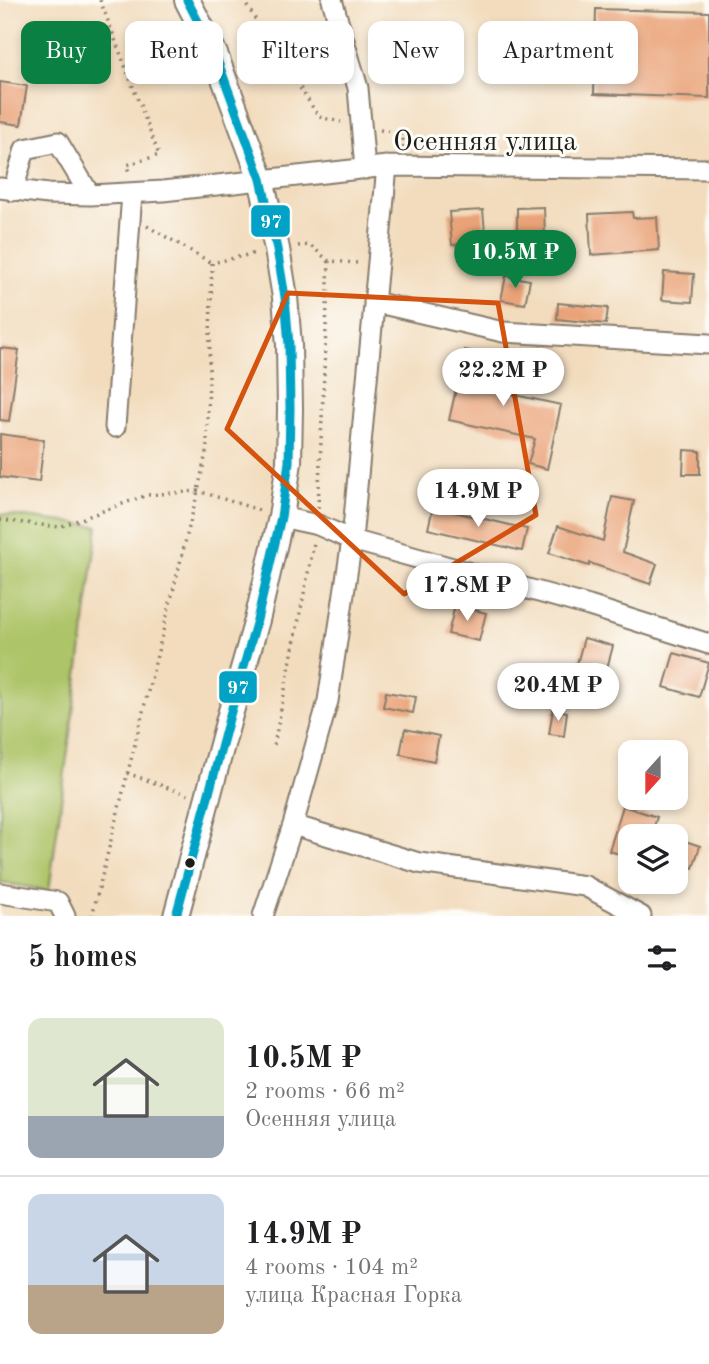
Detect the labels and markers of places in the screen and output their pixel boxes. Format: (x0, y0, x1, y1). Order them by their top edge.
pin: 10.5M ₽ (450, 230, 580, 290)
pin: 22.2M ₽ (438, 348, 568, 408)
pin: 14.9M ₽ (413, 470, 543, 529)
pin: 17.8M ₽ (402, 564, 532, 623)
pin: 20.4M ₽ (493, 664, 623, 723)
unlabelled marker (183, 856, 197, 870)

